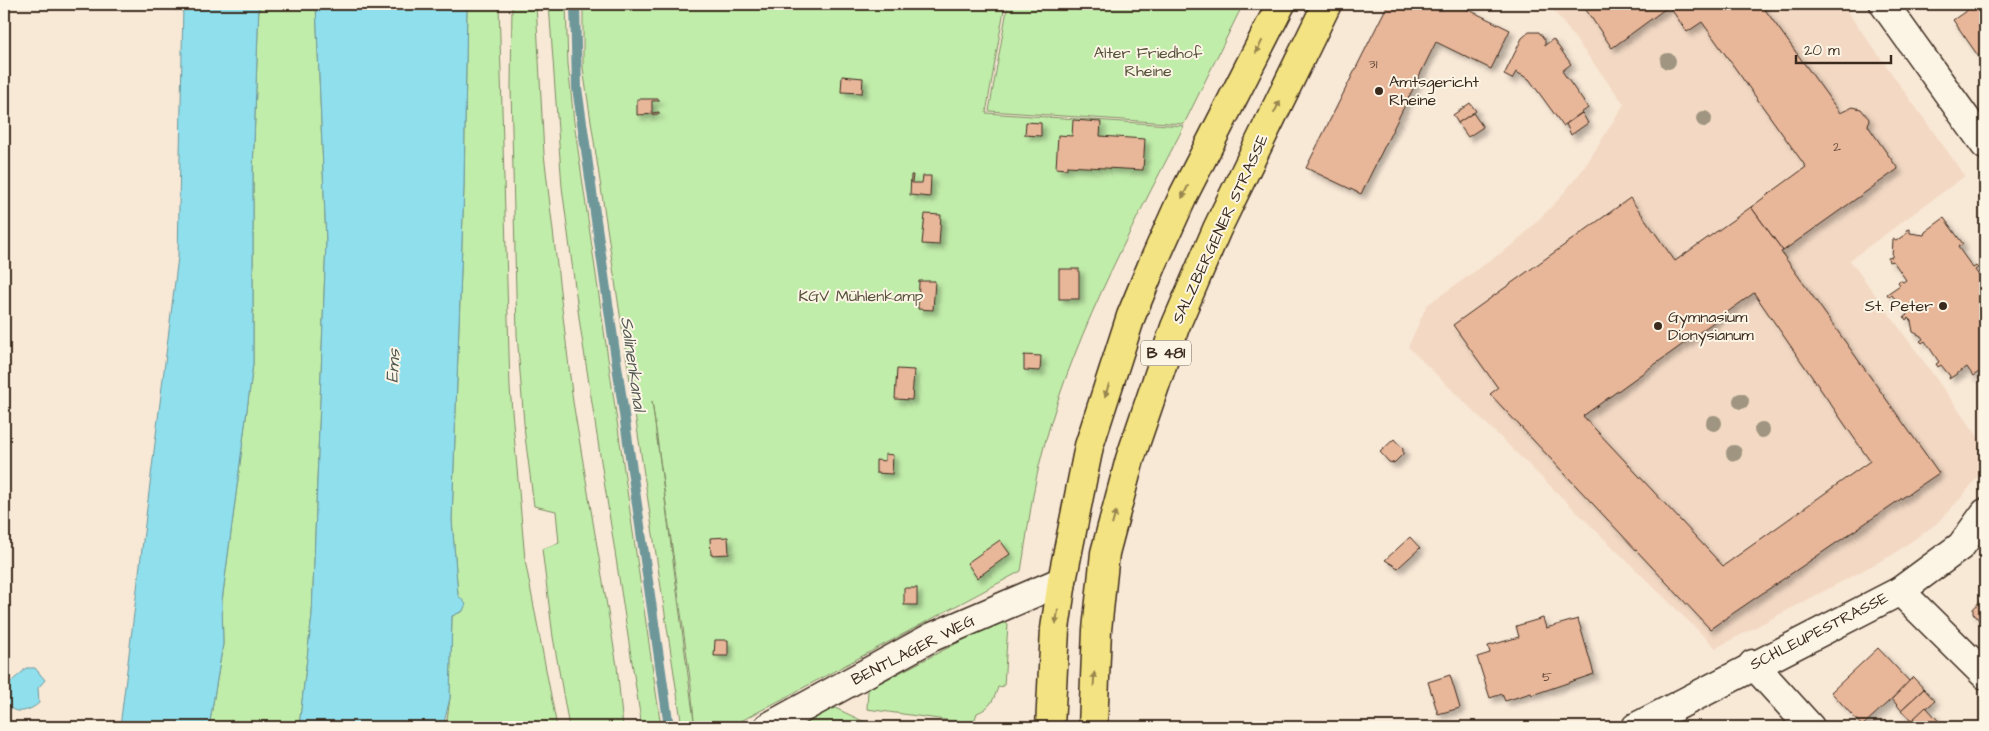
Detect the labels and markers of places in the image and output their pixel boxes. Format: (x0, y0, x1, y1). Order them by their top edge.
place label: Amtsgericht Rheine (1389, 71, 1479, 111)
marker: Amtsgericht Rheine (1373, 85, 1385, 97)
place label: St. Peter (1865, 295, 1933, 317)
marker: St. Peter (1937, 300, 1949, 312)
place label: Gymnasium Dionysianum (1668, 306, 1754, 347)
marker: Gymnasium Dionysianum (1652, 320, 1664, 332)

